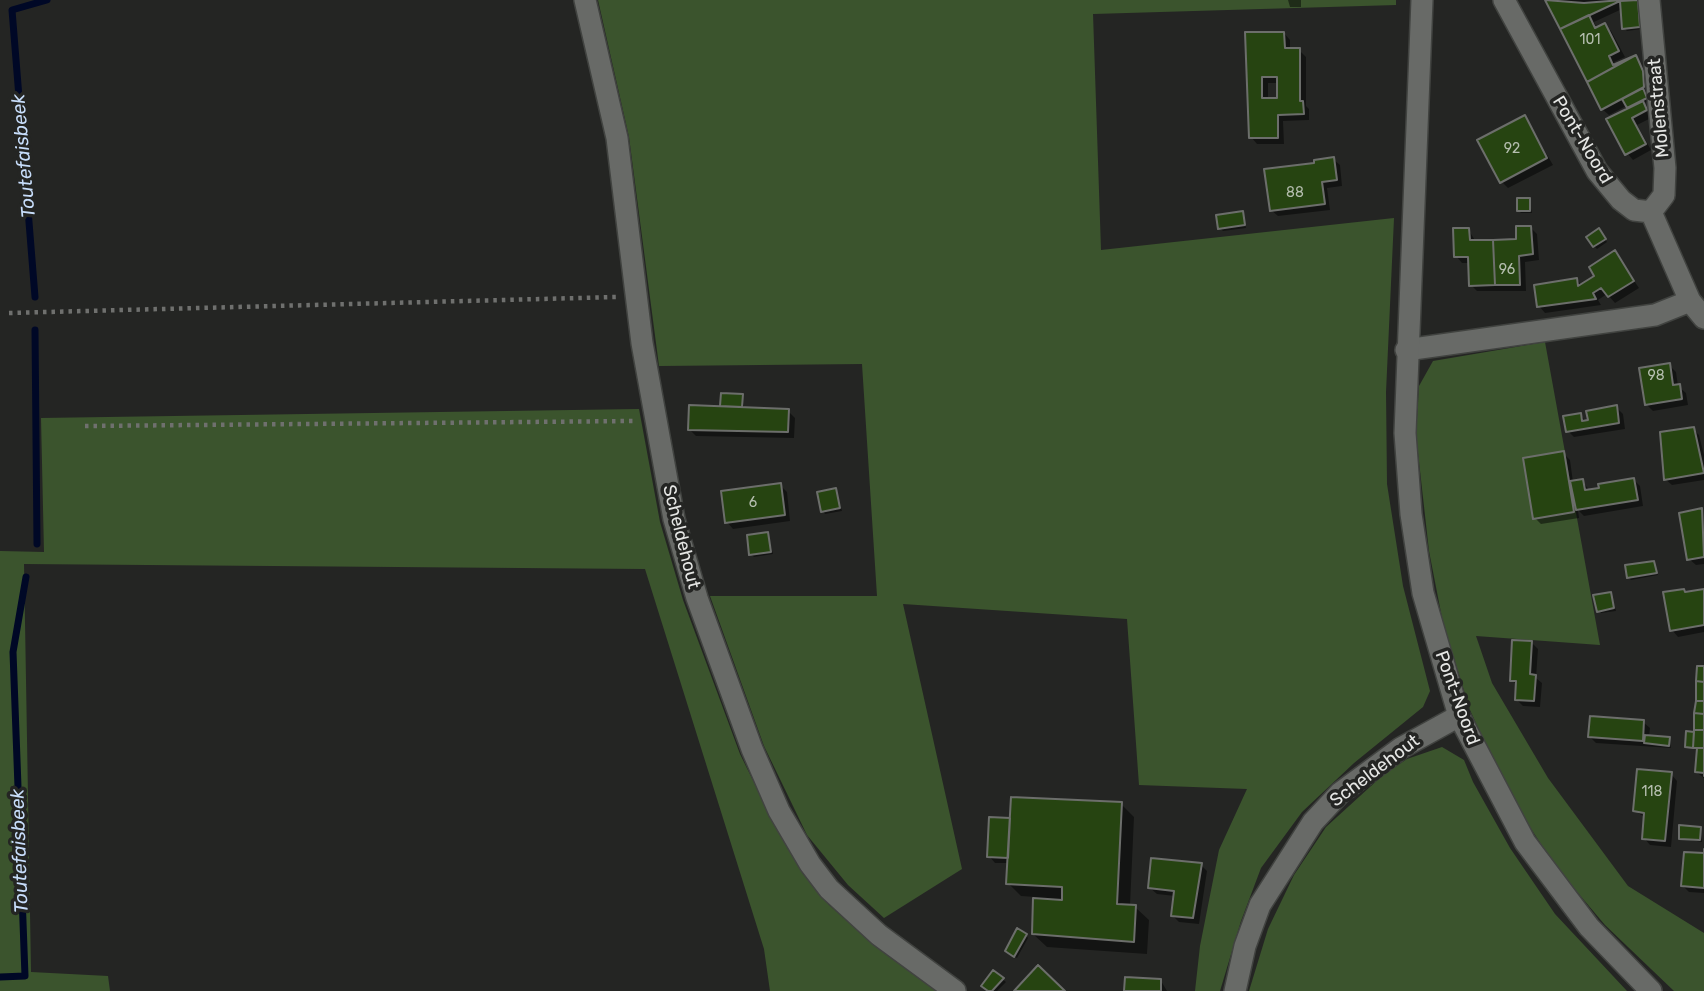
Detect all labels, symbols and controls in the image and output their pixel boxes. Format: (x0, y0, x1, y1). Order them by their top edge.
house number: 101 (1580, 32, 1600, 48)
street label: Molenstraat (1644, 57, 1674, 159)
street label: Pont-Noord (1547, 92, 1617, 188)
water label: Toutefaisbeek (7, 93, 41, 219)
house number: 92 (1504, 141, 1520, 157)
house number: 88 (1286, 185, 1304, 201)
house number: 96 (1499, 262, 1515, 278)
house number: 98 (1647, 368, 1665, 384)
street label: Scheldehout (658, 483, 704, 591)
house number: 6 (749, 495, 757, 511)
street label: Pont-Noord (1430, 648, 1484, 748)
street label: Scheldehout (1326, 730, 1424, 812)
house number: 118 (1642, 784, 1662, 800)
water label: Toutefaisbeek (6, 788, 34, 914)

